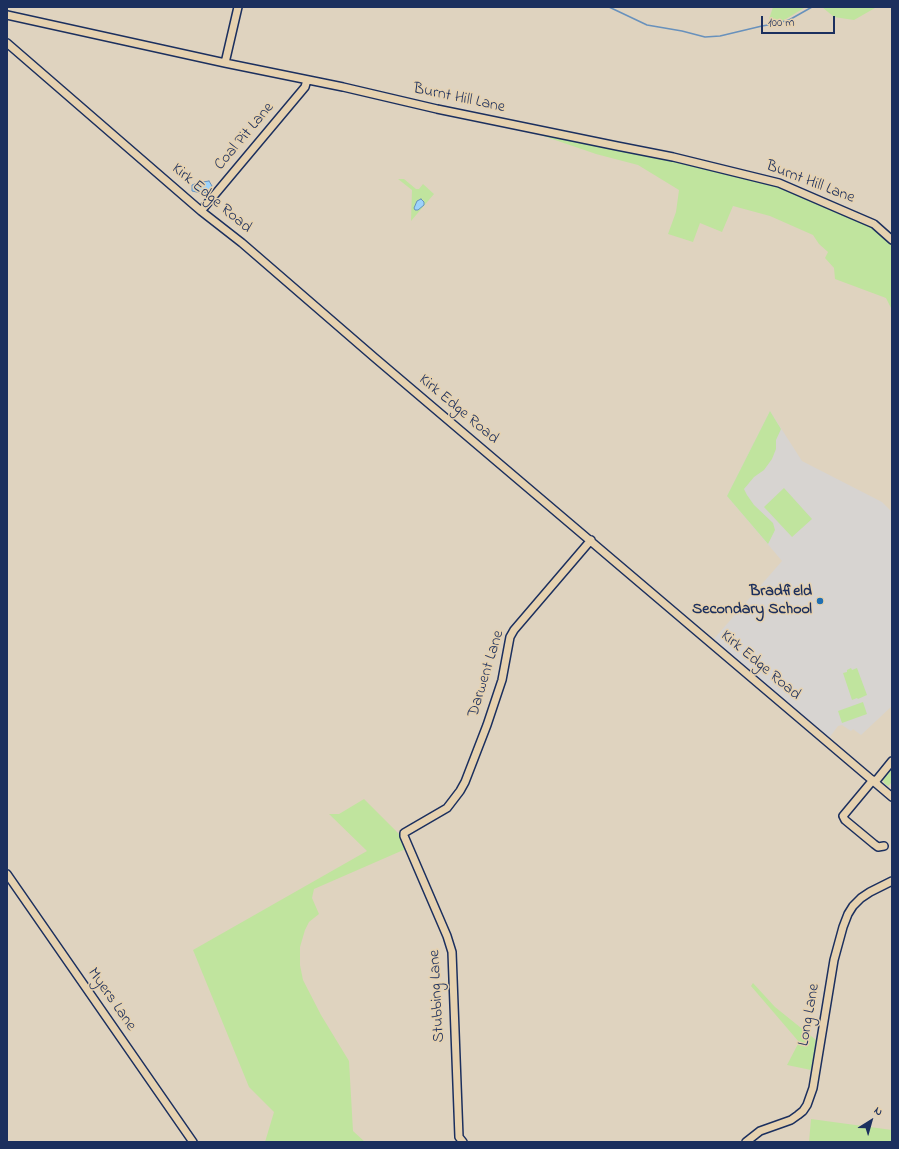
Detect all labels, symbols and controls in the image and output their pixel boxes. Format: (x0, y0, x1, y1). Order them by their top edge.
scale bar (763, 8, 837, 34)
text: 100 m (768, 14, 795, 32)
street label: Burnt Hill Lane (411, 80, 507, 118)
street label: Coal Pit Lane (211, 99, 279, 175)
street label: Burnt Hill Lane (763, 157, 857, 209)
street label: Kirk Edge Road (167, 160, 255, 238)
street label: Kirk Edge Road (414, 371, 502, 449)
place label: Bradfield Secondary School (692, 582, 812, 620)
marker: Bradfield Secondary School (815, 596, 825, 606)
street label: Kirk Edge Road (716, 627, 804, 705)
street label: Darwent Lane (465, 628, 509, 720)
street label: Stubbing Lane (426, 949, 450, 1043)
street label: Myers Lane (82, 965, 140, 1035)
street label: Long Lane (795, 982, 825, 1048)
north arrow (851, 1101, 891, 1141)
text: N (870, 1103, 886, 1120)

